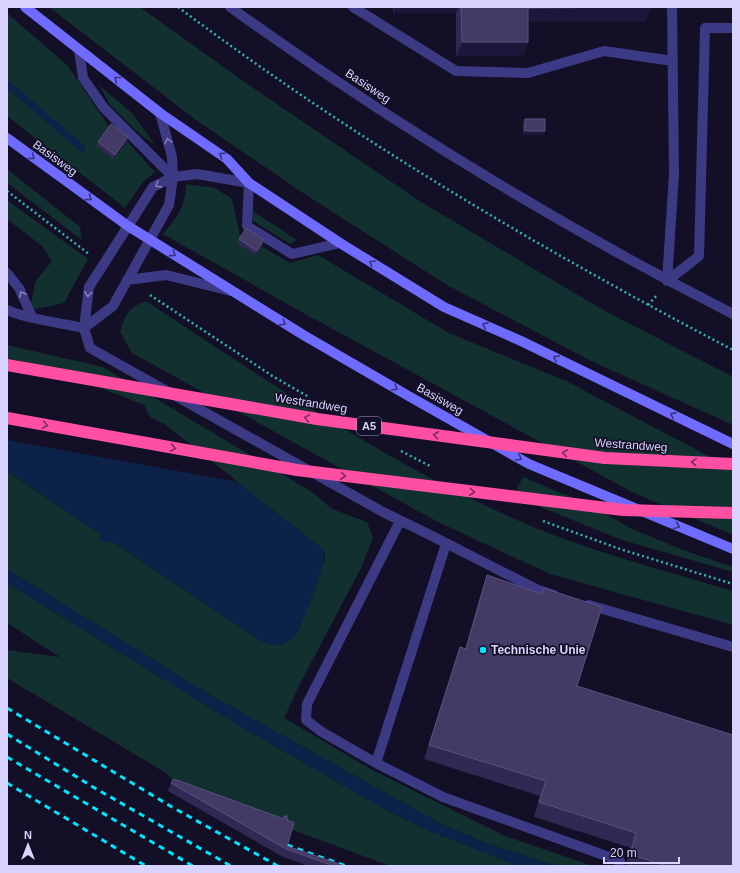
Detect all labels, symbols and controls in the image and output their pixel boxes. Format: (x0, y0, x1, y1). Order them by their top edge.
street label: Basisweg (343, 66, 393, 106)
one-way arrow (114, 77, 121, 84)
street label: Basisweg (30, 137, 80, 179)
one-way arrow (165, 138, 173, 144)
one-way arrow (27, 152, 34, 159)
one-way arrow (219, 153, 226, 160)
one-way arrow (155, 181, 162, 188)
one-way arrow (84, 193, 91, 200)
one-way arrow (169, 249, 176, 257)
one-way arrow (369, 260, 376, 267)
one-way arrow (19, 290, 27, 298)
one-way arrow (84, 291, 93, 297)
one-way arrow (279, 318, 286, 325)
one-way arrow (482, 322, 490, 330)
one-way arrow (552, 355, 560, 363)
street label: Basisweg (414, 380, 466, 418)
one-way arrow (391, 384, 399, 391)
street label: Westrandweg (274, 390, 348, 416)
one-way arrow (669, 412, 677, 420)
one-way arrow (304, 414, 310, 422)
road number: A5 (357, 417, 381, 435)
one-way arrow (42, 420, 48, 429)
one-way arrow (433, 431, 439, 440)
street label: Westrandweg (594, 435, 668, 455)
one-way arrow (170, 443, 176, 452)
one-way arrow (561, 449, 568, 458)
one-way arrow (514, 454, 522, 461)
one-way arrow (691, 458, 697, 467)
one-way arrow (340, 471, 346, 480)
one-way arrow (469, 487, 475, 496)
one-way arrow (673, 521, 680, 529)
place label: Technische Unie (491, 643, 586, 657)
marker: Technische Unie (478, 645, 488, 655)
north arrow (8, 825, 48, 865)
text: N (24, 829, 32, 841)
scale bar (604, 839, 679, 865)
text: 20 m (610, 846, 637, 860)

